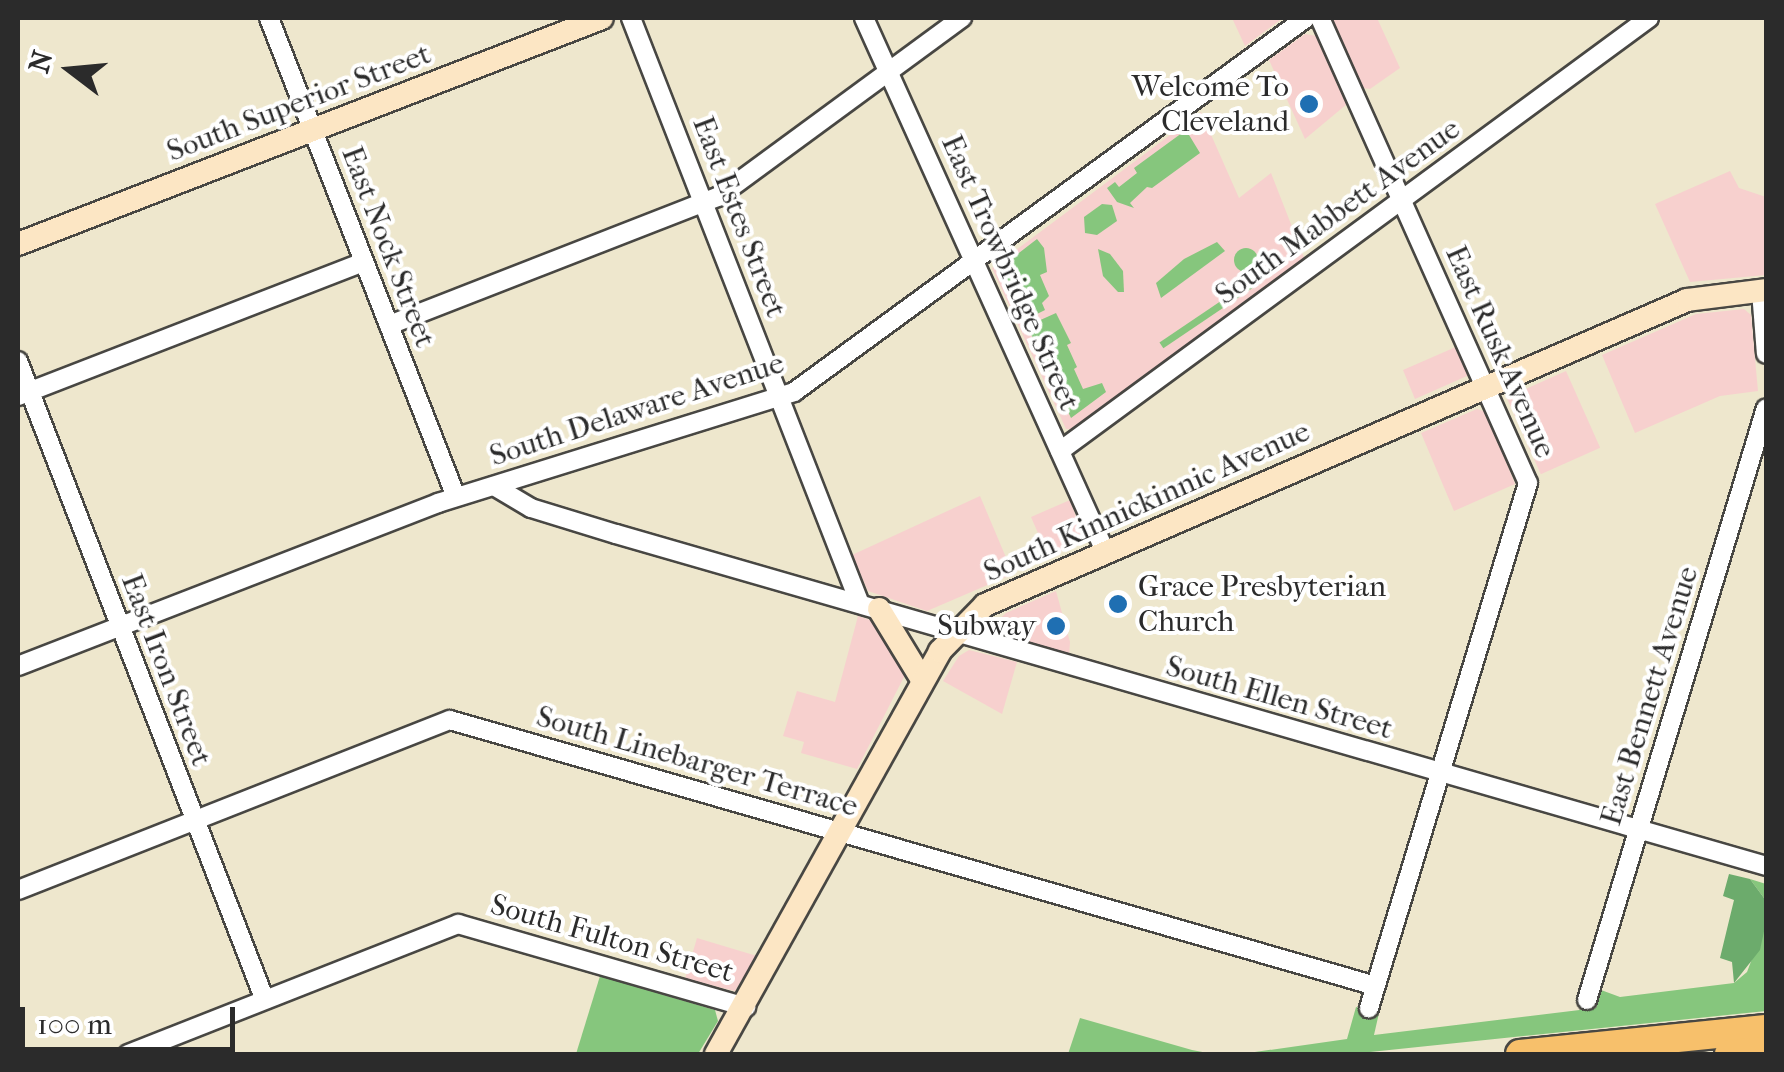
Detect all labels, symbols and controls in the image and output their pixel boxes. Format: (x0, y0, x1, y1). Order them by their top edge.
north arrow (20, 20, 120, 120)
street label: South Superior Street (162, 36, 436, 170)
text: N (22, 47, 59, 76)
place label: Welcome To Cleveland (1132, 69, 1289, 140)
marker: Welcome To Cleveland (1298, 93, 1320, 115)
street label: South Mabbett Avenue (1209, 111, 1467, 313)
street label: East Estes Street (684, 112, 794, 322)
street label: East Trowbridge Street (933, 130, 1087, 416)
street label: East Nock Street (333, 142, 443, 352)
street label: East Rusk Avenue (1437, 240, 1563, 464)
street label: South Delaware Avenue (485, 345, 789, 475)
street label: South Kinnickinnic Avenue (978, 414, 1316, 590)
street label: East Bennett Avenue (1593, 562, 1707, 830)
street label: East Iron Street (113, 569, 219, 771)
place label: Grace Presbyterian Church (1138, 569, 1386, 640)
marker: Grace Presbyterian Church (1107, 593, 1129, 615)
place label: Subway (937, 608, 1036, 644)
marker: Subway (1045, 615, 1067, 637)
street label: South Ellen Street (1162, 648, 1396, 748)
street label: South Linebarger Terrace (532, 699, 862, 825)
street label: South Fulton Street (486, 887, 738, 991)
scale bar (25, 987, 240, 1049)
text: 100 m (37, 1007, 112, 1042)

